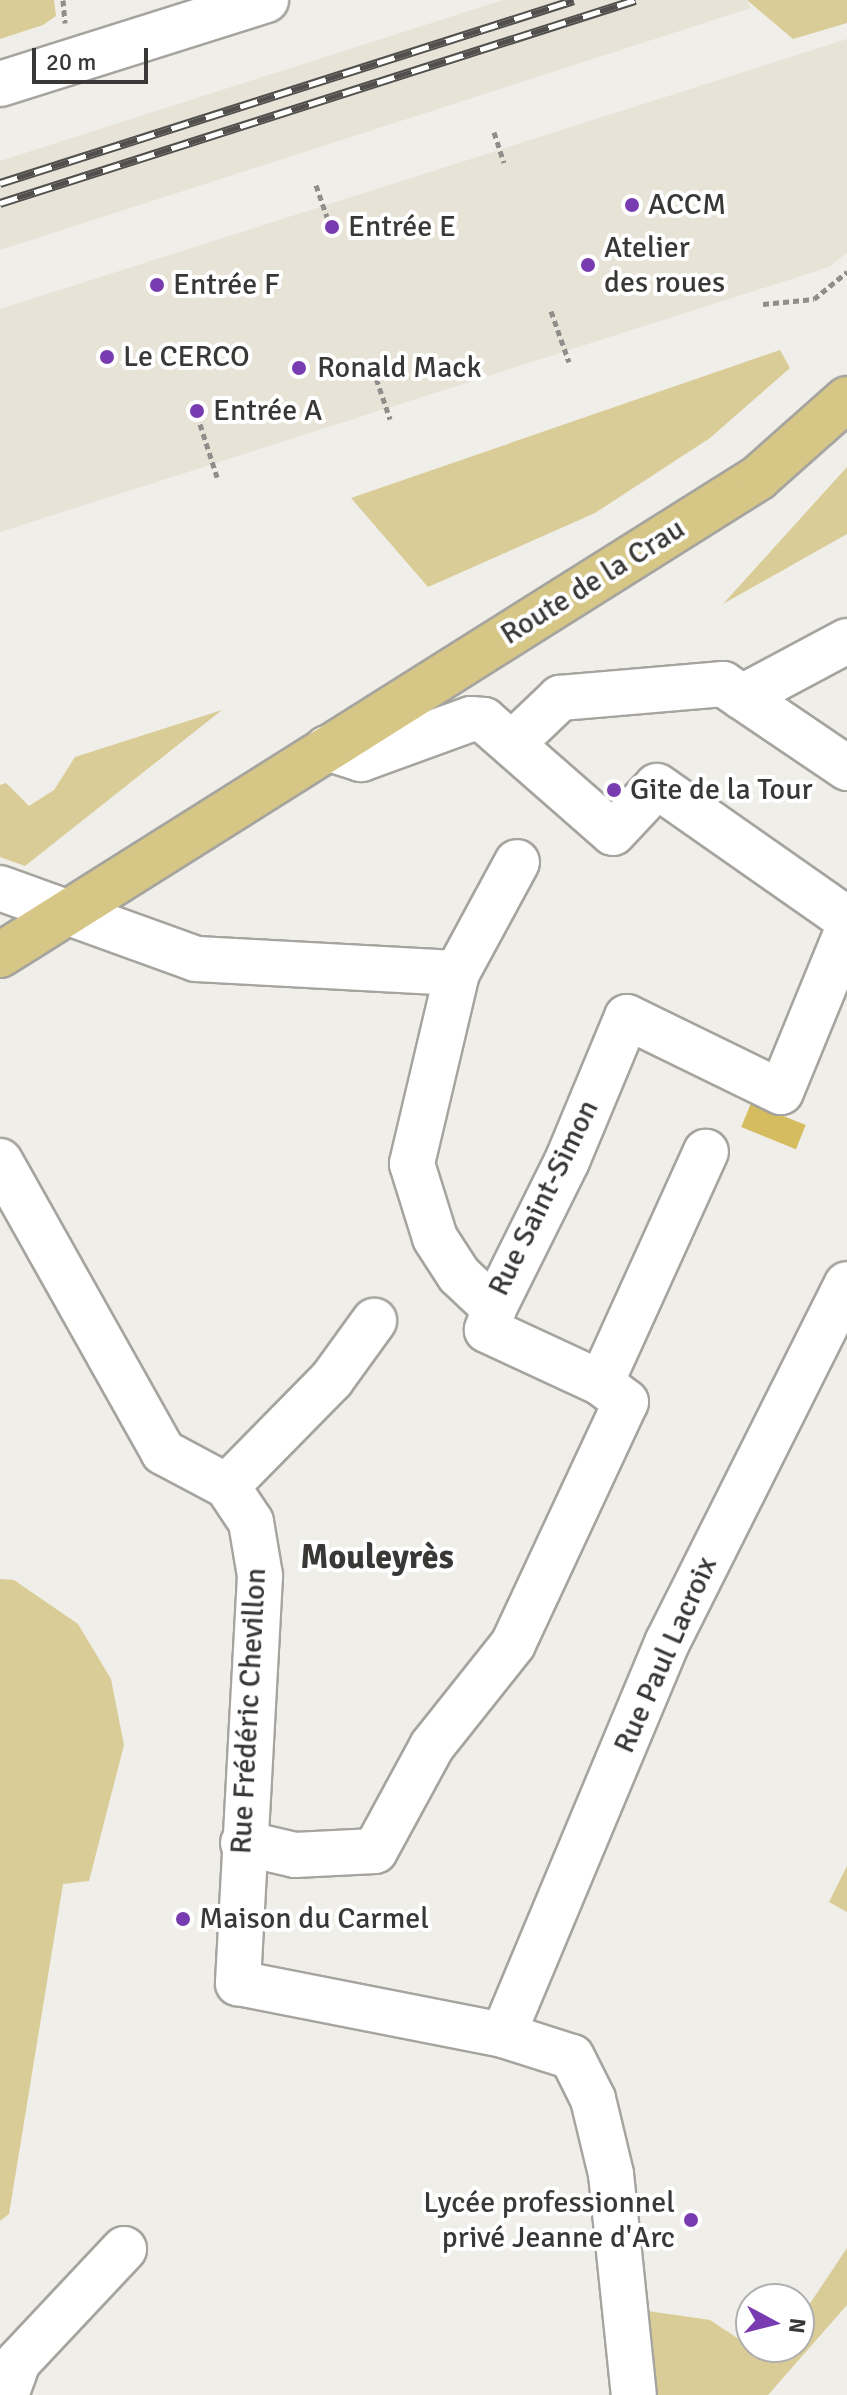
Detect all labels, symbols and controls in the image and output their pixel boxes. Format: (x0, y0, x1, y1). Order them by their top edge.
scale bar (36, 32, 152, 82)
text: 20 m (46, 47, 96, 77)
place label: ACCM (648, 187, 726, 223)
marker: ACCM (623, 196, 641, 214)
place label: Entrée E (348, 209, 456, 245)
marker: Entrée E (323, 218, 341, 236)
place label: Atelier des roues (604, 230, 725, 300)
marker: Atelier des roues (579, 256, 597, 274)
place label: Entrée F (173, 267, 280, 303)
marker: Entrée F (148, 276, 166, 294)
place label: Le CERCO (123, 339, 250, 375)
marker: Le CERCO (98, 348, 116, 366)
place label: Ronald Mack (317, 350, 481, 386)
marker: Ronald Mack (288, 357, 310, 379)
place label: Entrée A (213, 393, 322, 429)
marker: Entrée A (188, 402, 206, 420)
street label: Route de la Crau (494, 511, 692, 653)
place label: Gite de la Tour (630, 772, 813, 808)
marker: Gite de la Tour (605, 781, 623, 799)
street label: Rue Saint-Simon (481, 1094, 607, 1302)
district label: Mouleyrès (300, 1538, 454, 1578)
street label: Rue Paul Lacroix (607, 1551, 725, 1759)
street label: Rue Frédéric Chevillon (224, 1567, 274, 1855)
place label: Maison du Carmel (199, 1901, 429, 1937)
marker: Maison du Carmel (174, 1910, 192, 1928)
place label: Lycée professionnel privé Jeanne d'Arc (423, 2185, 675, 2256)
marker: Lycée professionnel privé Jeanne d'Arc (682, 2211, 700, 2229)
north arrow (735, 2283, 815, 2363)
text: N (783, 2316, 812, 2335)

